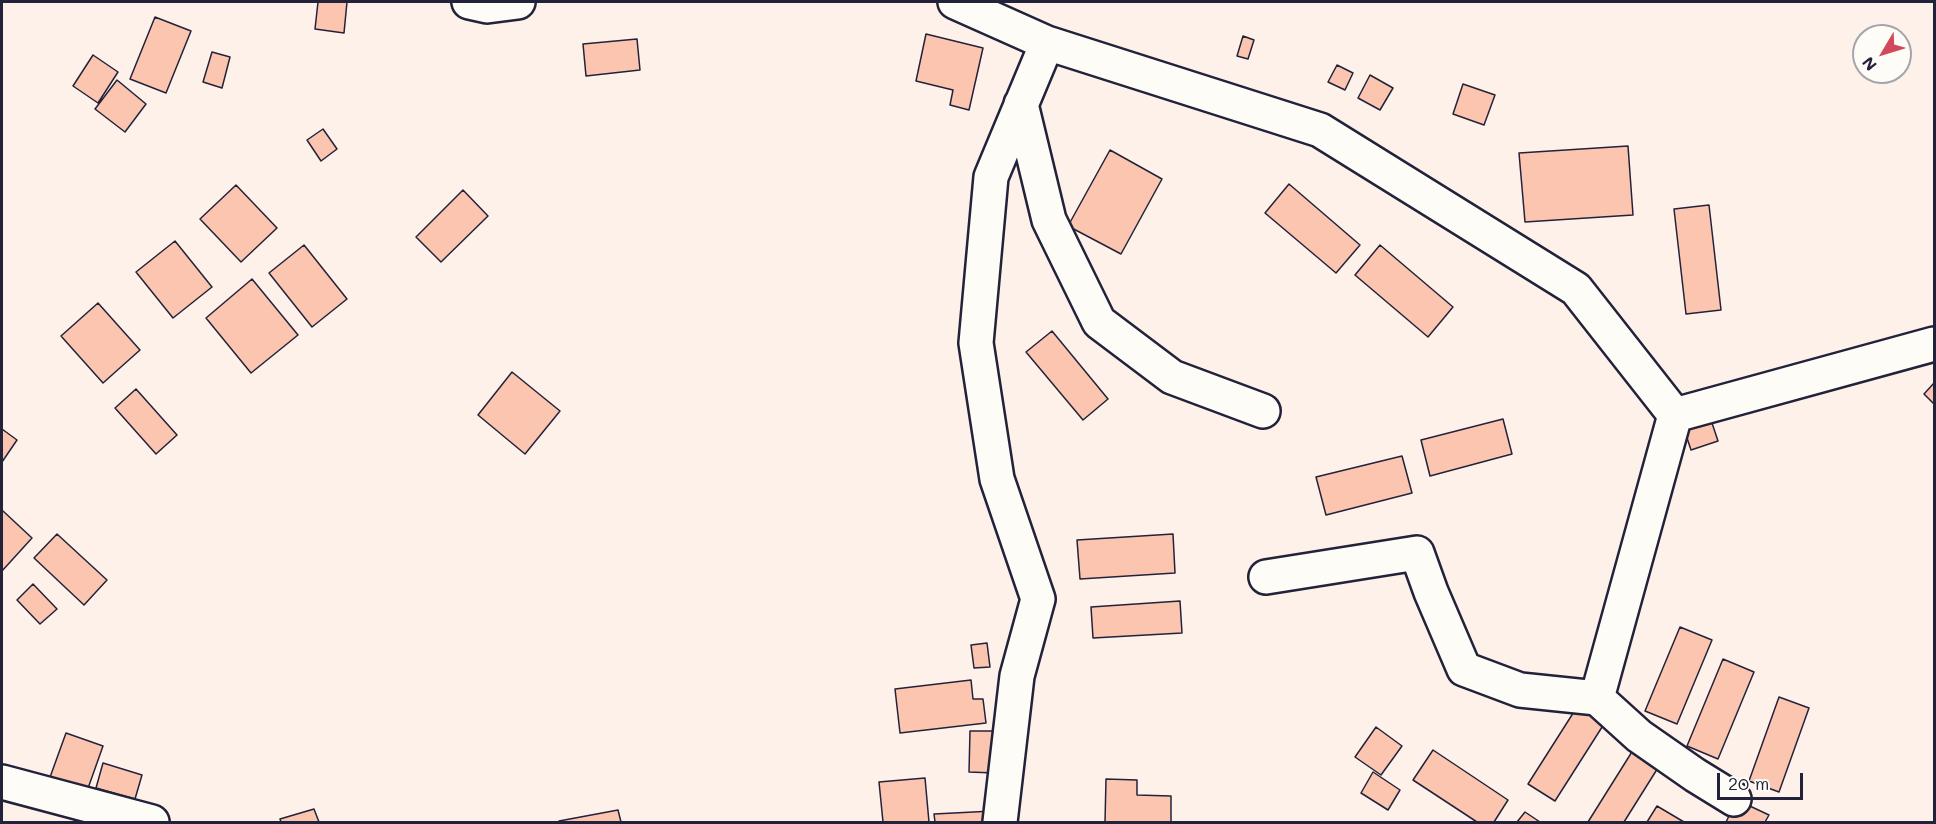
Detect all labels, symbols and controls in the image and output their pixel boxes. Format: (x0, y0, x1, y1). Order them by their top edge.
north arrow (1852, 24, 1912, 84)
text: N (1857, 53, 1881, 75)
scale bar (1720, 761, 1806, 799)
text: 20 m (1728, 771, 1769, 795)

